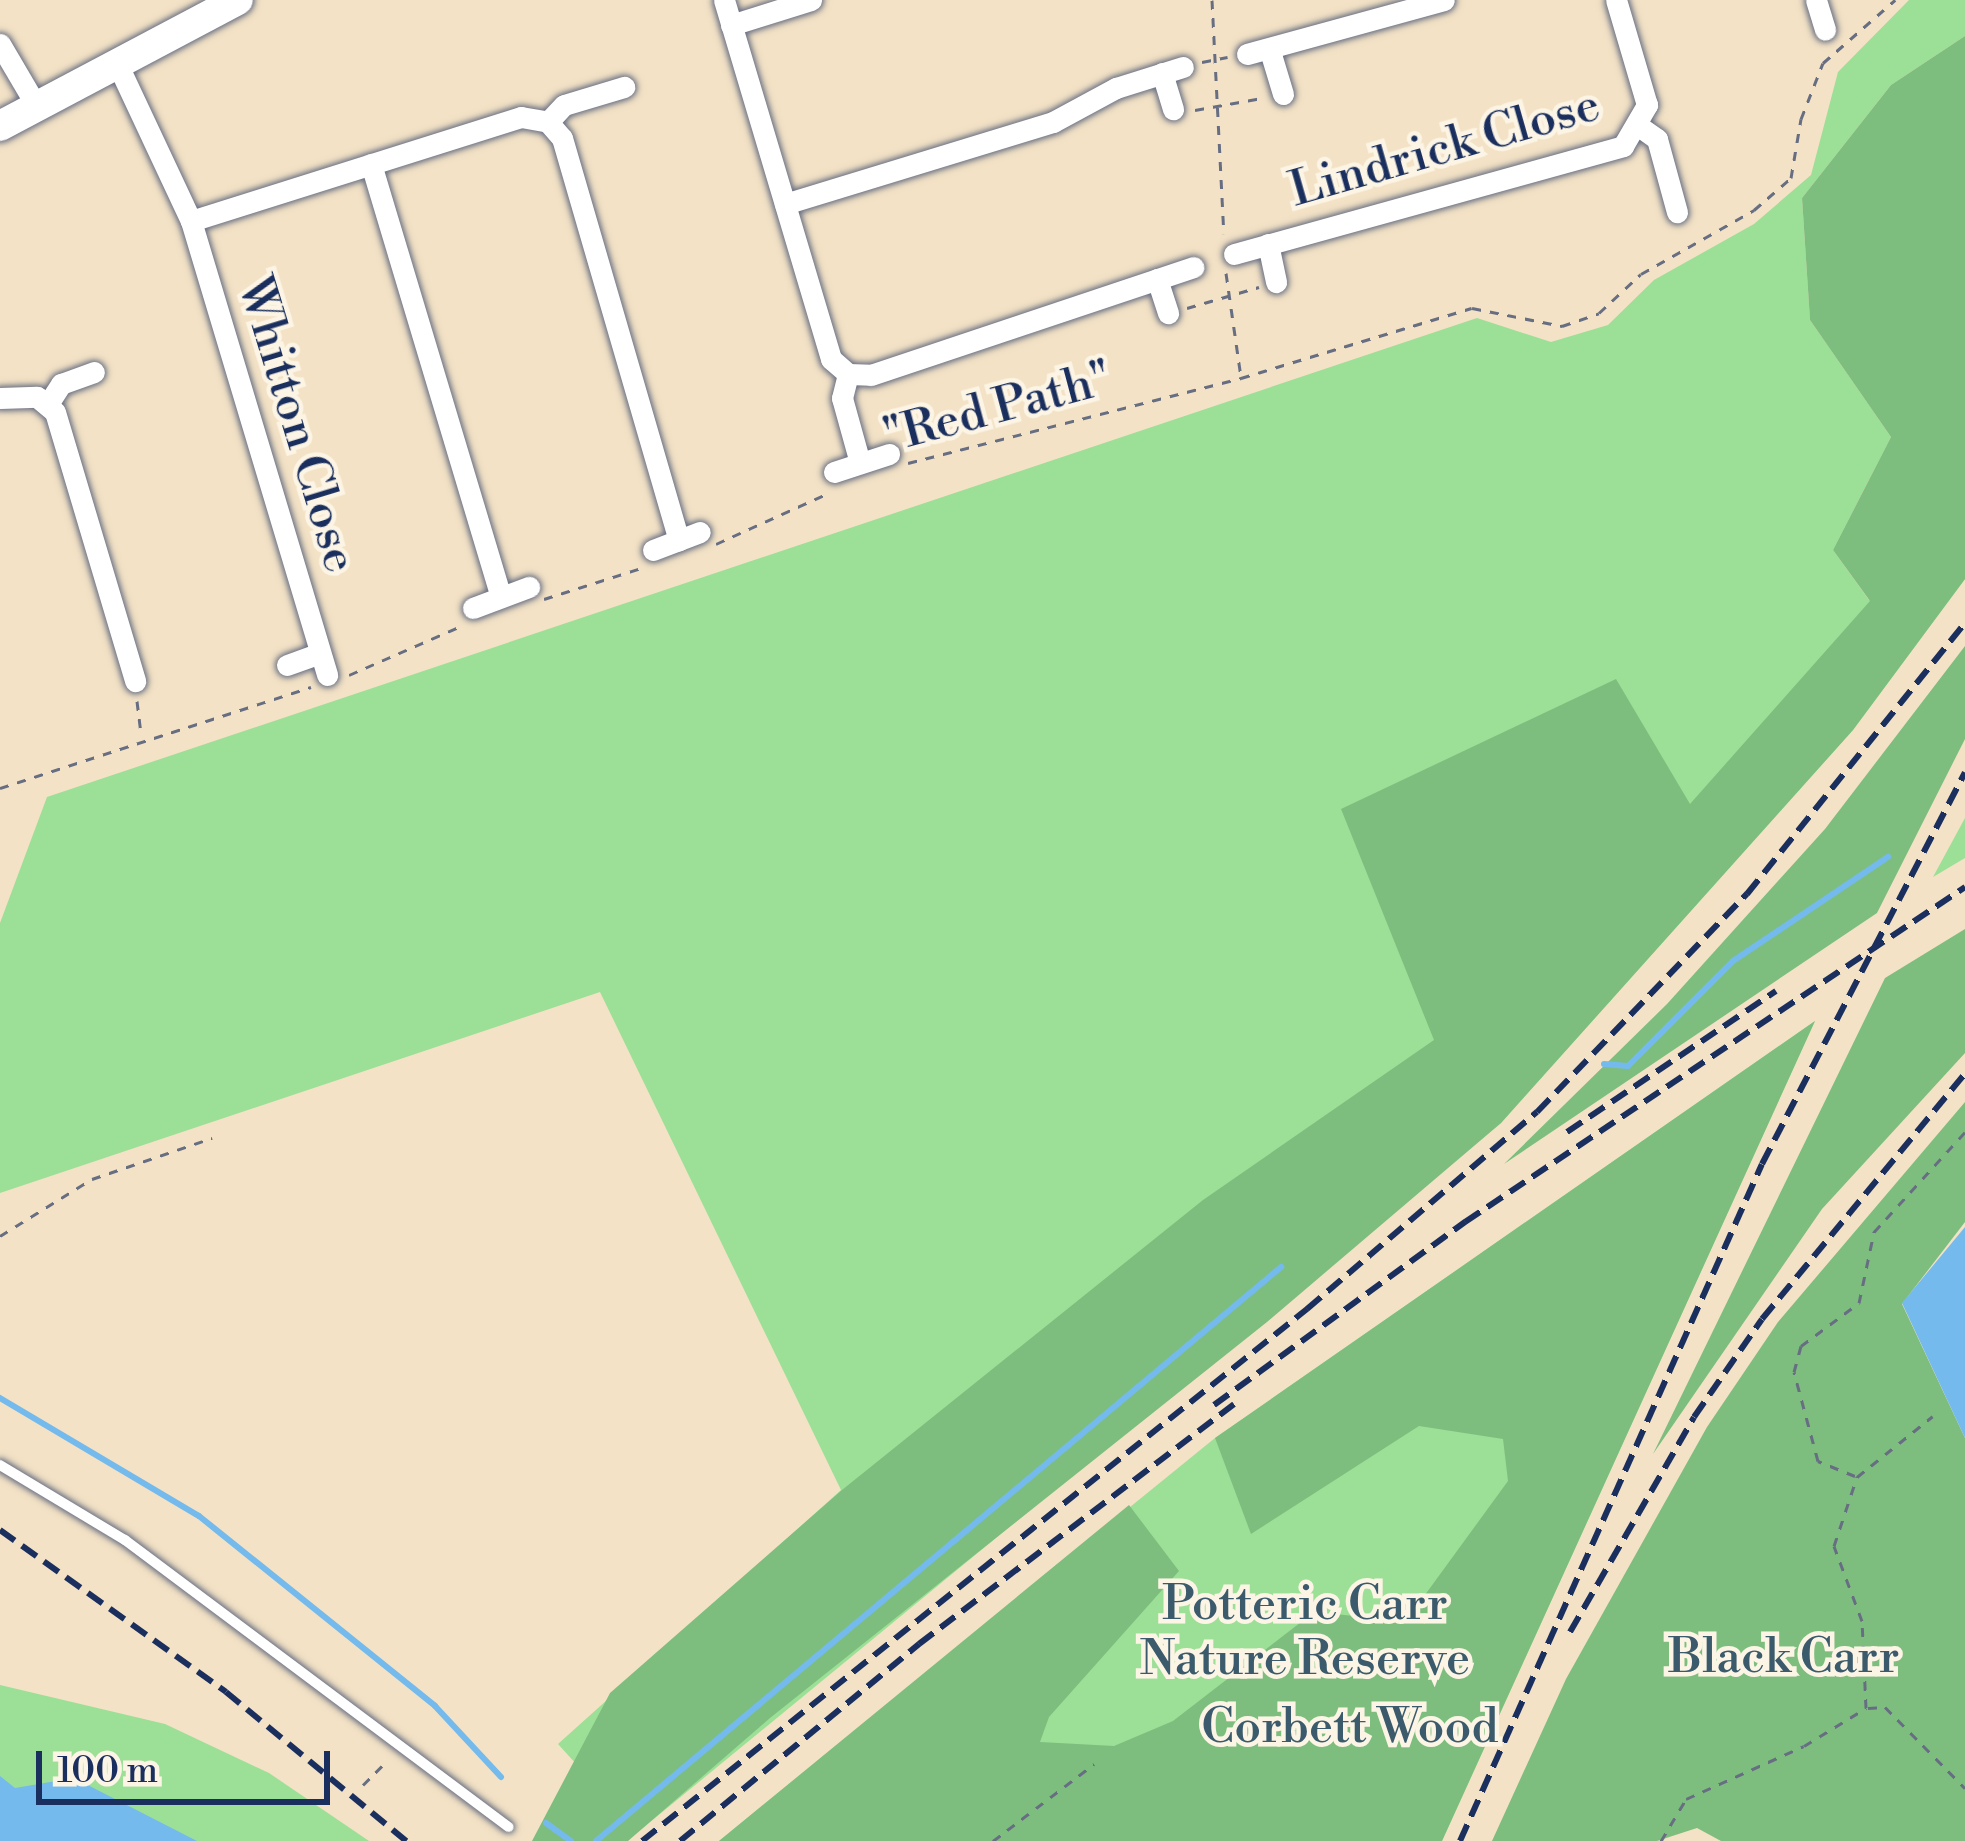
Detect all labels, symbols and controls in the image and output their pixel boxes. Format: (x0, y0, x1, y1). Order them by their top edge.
street label: Lindrick Close (1283, 77, 1607, 221)
street label: Whitton Close (224, 270, 368, 580)
street label: "Red Path" (878, 351, 1118, 467)
park label: Potteric Carr Nature Reserve (1140, 1576, 1470, 1689)
park label: Black Carr (1668, 1630, 1900, 1688)
park label: Corbett Wood (1201, 1700, 1499, 1758)
scale bar (42, 1727, 336, 1801)
text: 100 m (57, 1749, 158, 1794)

